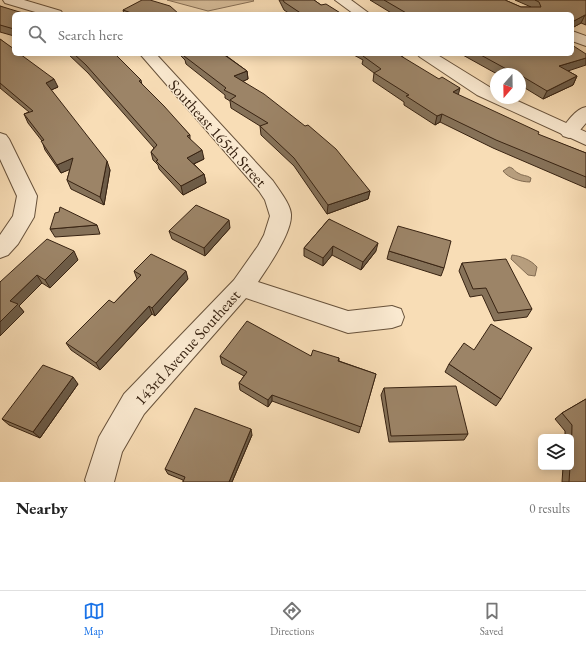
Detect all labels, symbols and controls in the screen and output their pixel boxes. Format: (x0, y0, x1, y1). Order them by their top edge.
search box (12, 12, 574, 56)
icon: search (26, 23, 48, 45)
text: Search here (58, 25, 123, 44)
north arrow (490, 68, 526, 104)
street label: Southeast 165th Street (164, 75, 272, 192)
street label: 143rd Avenue Southeast (130, 285, 245, 410)
map controls (538, 434, 574, 470)
button: layers (538, 434, 574, 470)
text: Nearby (16, 497, 68, 519)
text: 0 results (529, 500, 570, 517)
tab: Map (83, 600, 105, 638)
tab: Directions (270, 600, 314, 638)
tab: Saved (480, 600, 503, 638)

